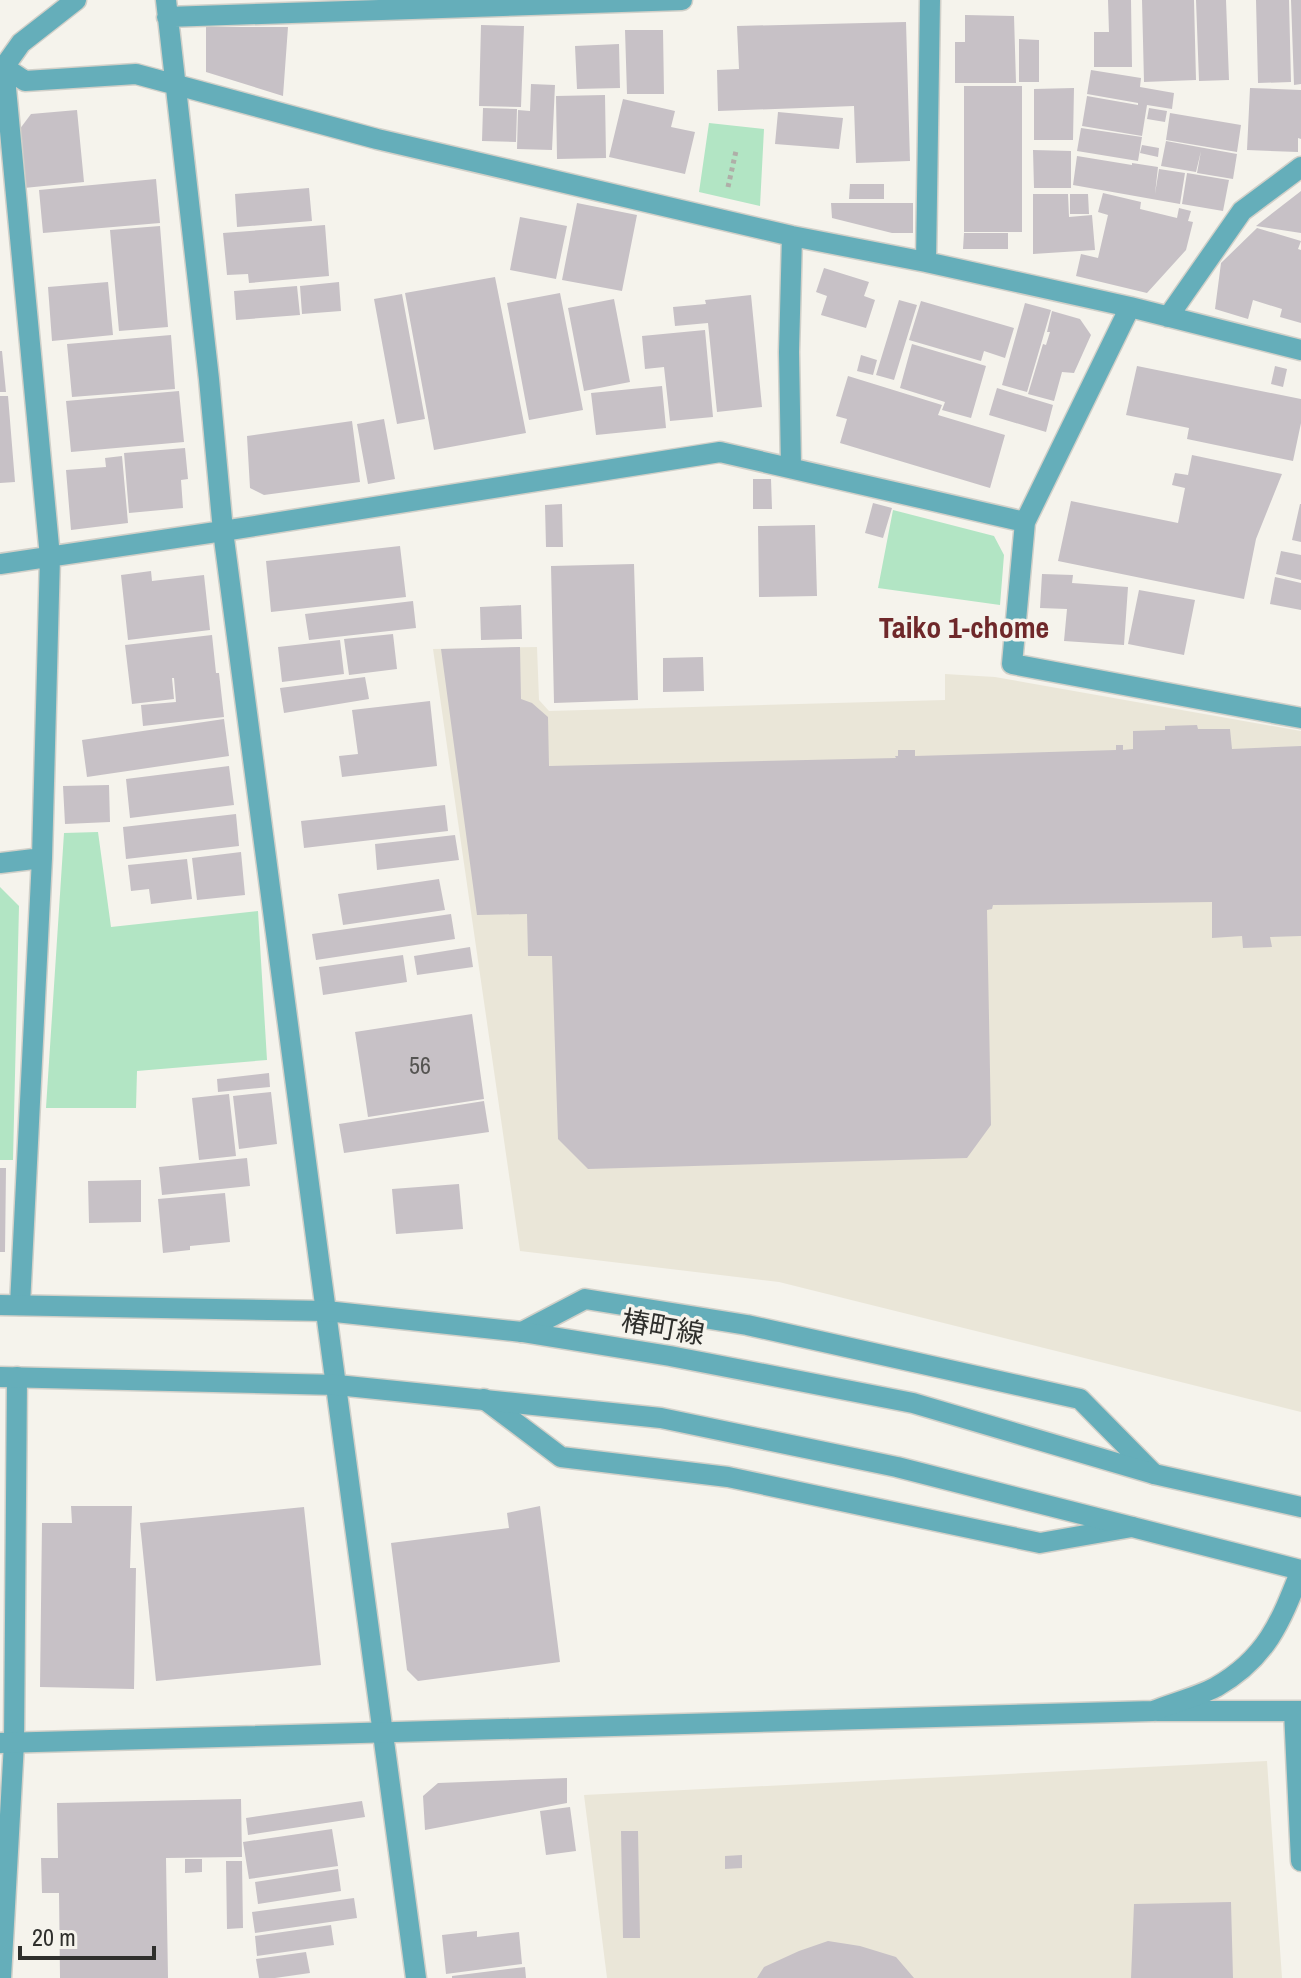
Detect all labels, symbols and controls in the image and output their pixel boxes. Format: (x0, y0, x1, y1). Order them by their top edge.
district label: Taiko 1-chome (879, 607, 1049, 647)
house number: 56 (409, 1049, 431, 1081)
street label: 椿町線 (618, 1301, 708, 1353)
scale bar (20, 1910, 154, 1960)
text: 20 m (32, 1921, 76, 1953)

